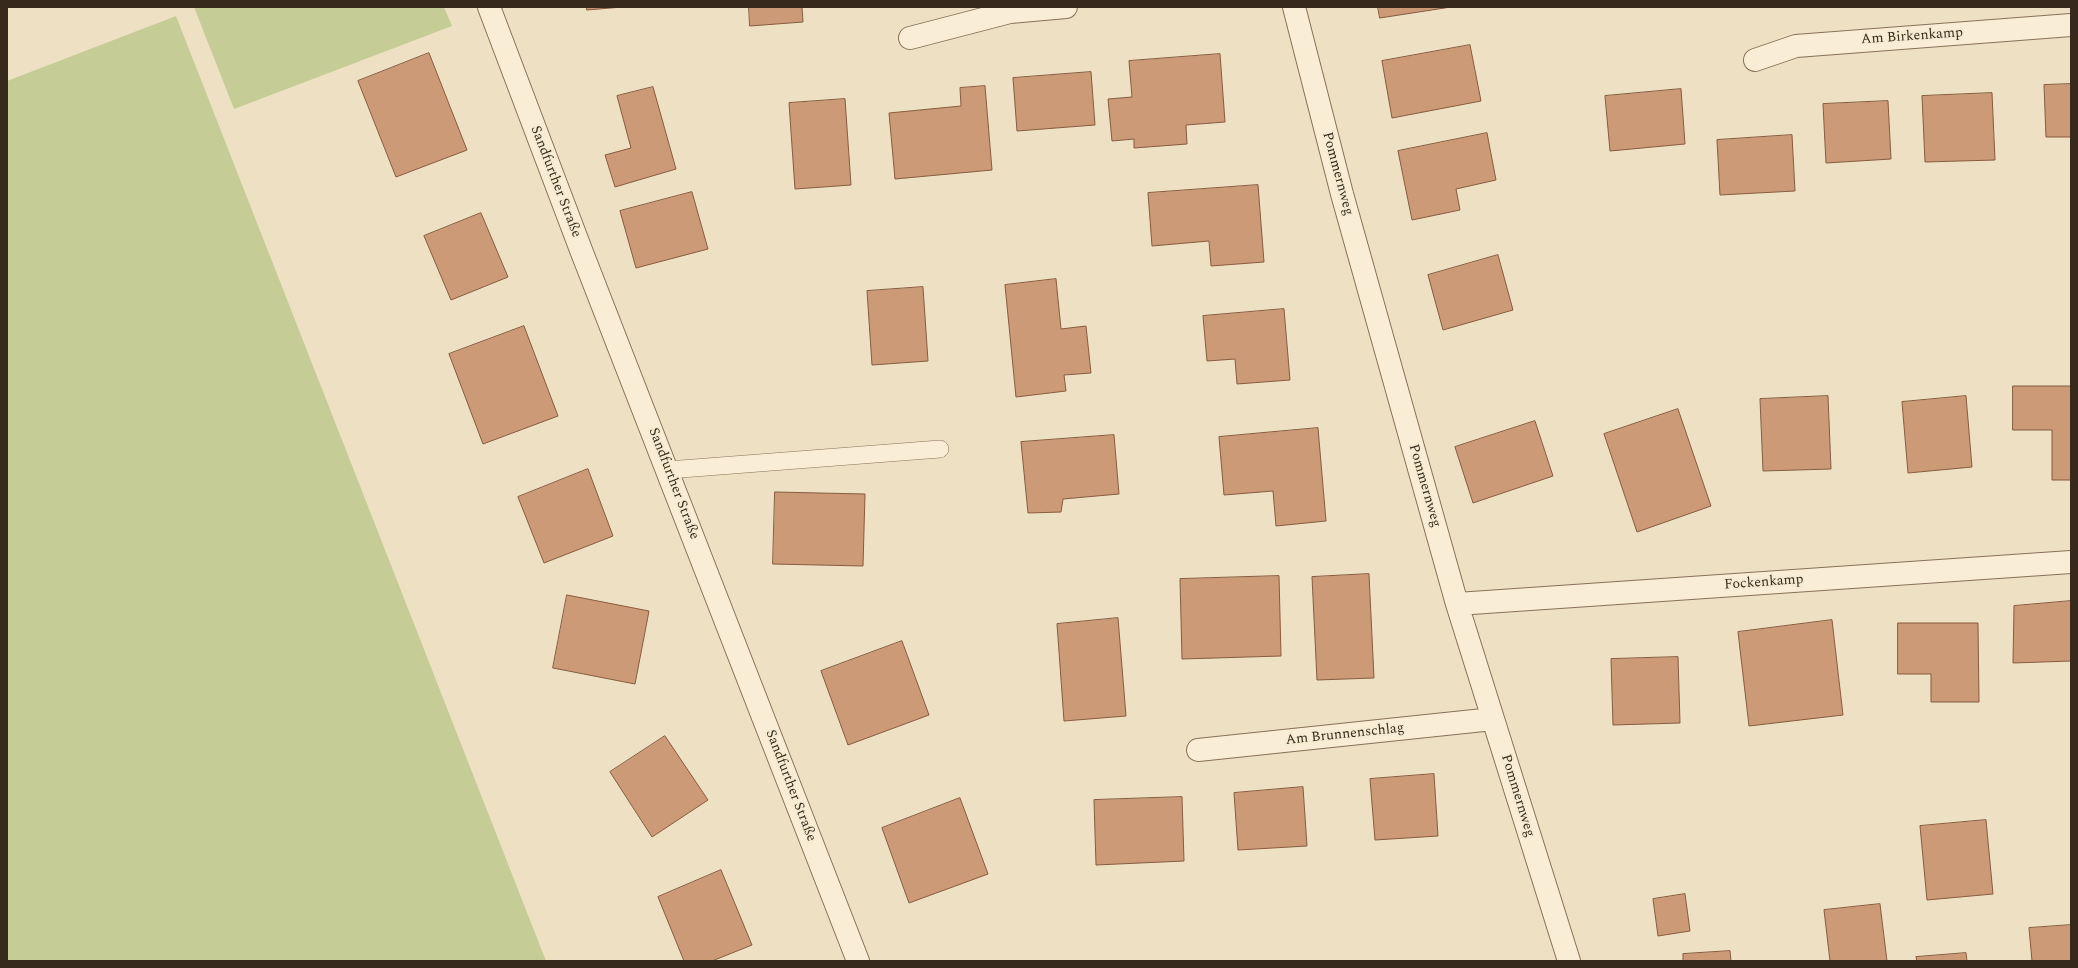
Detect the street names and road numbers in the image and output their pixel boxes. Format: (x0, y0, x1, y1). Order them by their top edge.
street label: Am Birkenkamp (1861, 25, 1963, 49)
street label: Sandfurther Straße (526, 124, 584, 240)
street label: Pommernweg (1318, 130, 1356, 218)
street label: Sandfurther Straße (644, 426, 702, 542)
street label: Pommernweg (1404, 443, 1444, 529)
street label: Fockenkamp (1724, 572, 1804, 594)
street label: Am Brunnenschlag (1285, 720, 1405, 750)
street label: Sandfurther Straße (761, 728, 819, 844)
street label: Pommernweg (1496, 753, 1538, 839)

